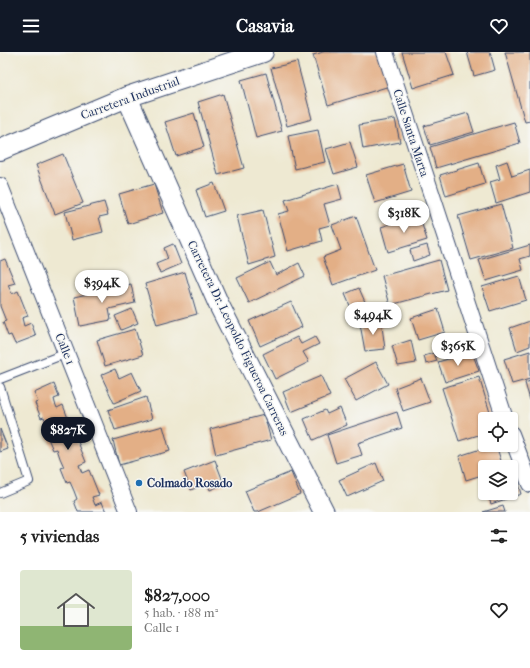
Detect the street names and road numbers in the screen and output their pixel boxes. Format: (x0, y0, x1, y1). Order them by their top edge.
street label: Carretera Industrial (79, 73, 182, 122)
street label: Calle Santa Marta (390, 87, 432, 179)
street label: Carretera Dr. Leopoldo Figueroa Carreras (184, 238, 292, 438)
street label: Calle 1 (52, 331, 78, 367)

